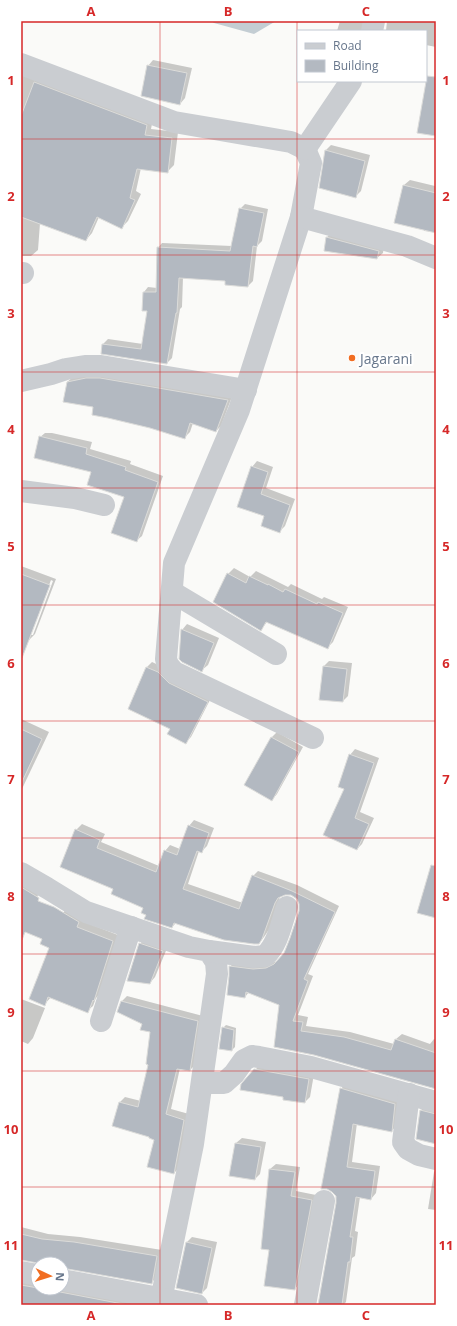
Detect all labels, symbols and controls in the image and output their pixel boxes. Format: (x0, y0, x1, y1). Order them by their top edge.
text: A (87, 2, 96, 20)
text: B (224, 2, 233, 20)
text: C (362, 2, 370, 20)
legend (297, 30, 427, 82)
text: Road (333, 37, 362, 54)
text: Building (333, 57, 379, 74)
text: 1 (7, 71, 15, 89)
text: 1 (442, 71, 450, 89)
text: 2 (7, 187, 15, 205)
text: 2 (442, 187, 450, 205)
text: 3 (7, 304, 15, 322)
text: 3 (442, 304, 450, 322)
place label: Jagarani (358, 349, 413, 368)
marker: Jagarani (347, 353, 357, 363)
text: 4 (7, 420, 15, 438)
text: 4 (442, 420, 450, 438)
text: 5 (7, 537, 15, 555)
text: 5 (442, 537, 450, 555)
text: 6 (7, 654, 15, 672)
text: 6 (442, 654, 450, 672)
text: 7 (7, 770, 15, 788)
text: 7 (442, 770, 450, 788)
text: 8 (7, 887, 15, 905)
text: 8 (442, 887, 450, 905)
text: 9 (7, 1003, 15, 1021)
text: 9 (442, 1003, 450, 1021)
text: 10 (4, 1120, 18, 1138)
text: 10 (439, 1120, 453, 1138)
text: 11 (4, 1236, 18, 1254)
text: 11 (439, 1236, 453, 1254)
north arrow (30, 1256, 70, 1296)
text: N (53, 1272, 68, 1282)
text: A (87, 1306, 96, 1324)
text: B (224, 1306, 233, 1324)
text: C (362, 1306, 370, 1324)

